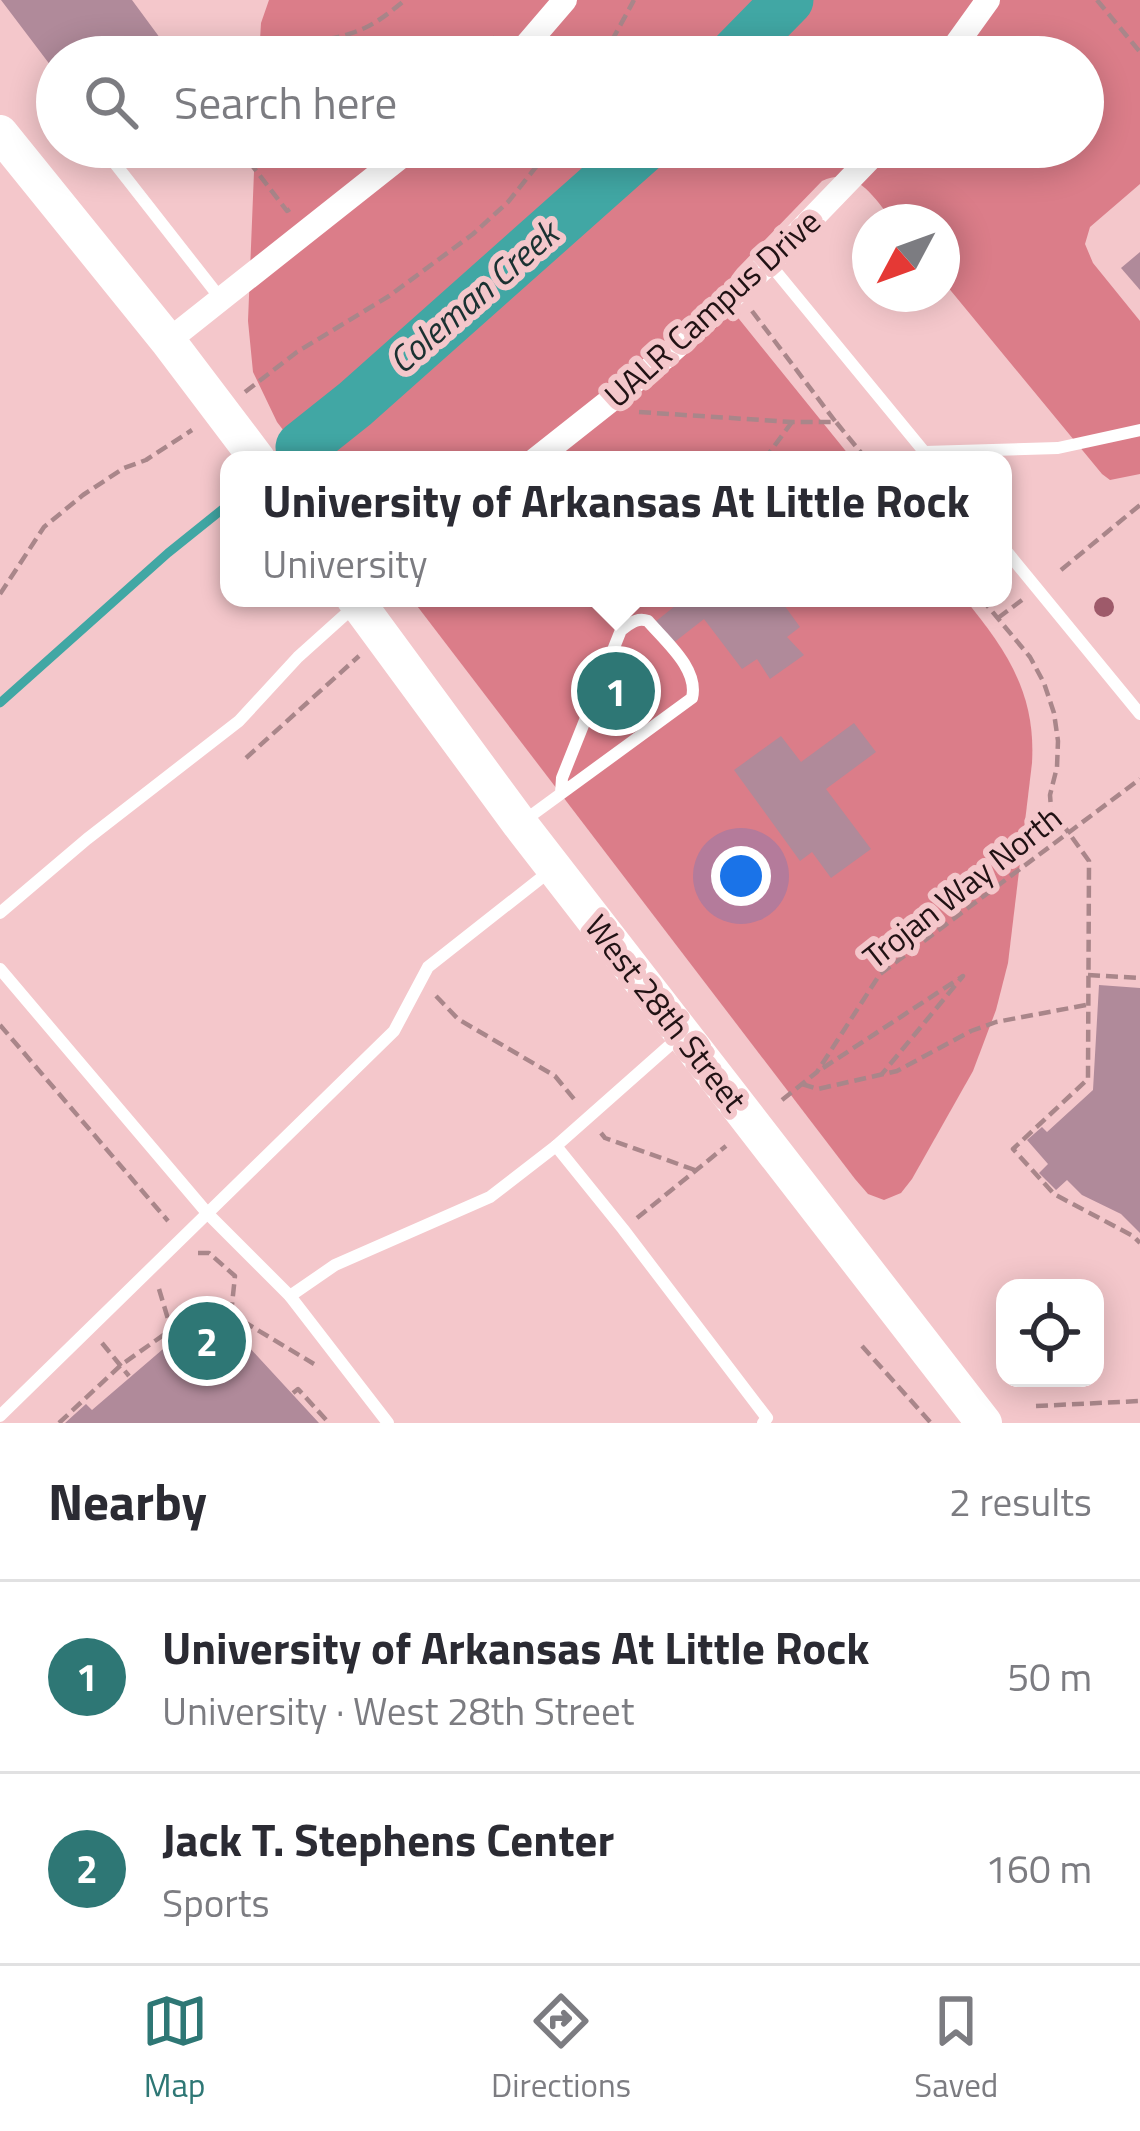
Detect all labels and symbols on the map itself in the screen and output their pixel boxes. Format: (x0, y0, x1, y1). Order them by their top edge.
street label: UALR Campus Drive (593, 197, 831, 419)
water label: Coleman Creek (375, 204, 573, 386)
north arrow (852, 204, 960, 312)
pin: 1 (577, 646, 655, 736)
street label: Trojan Way North (852, 793, 1072, 981)
your location (711, 846, 771, 906)
street label: West 28th Street (573, 904, 759, 1123)
pin: 2 (168, 1296, 246, 1386)

